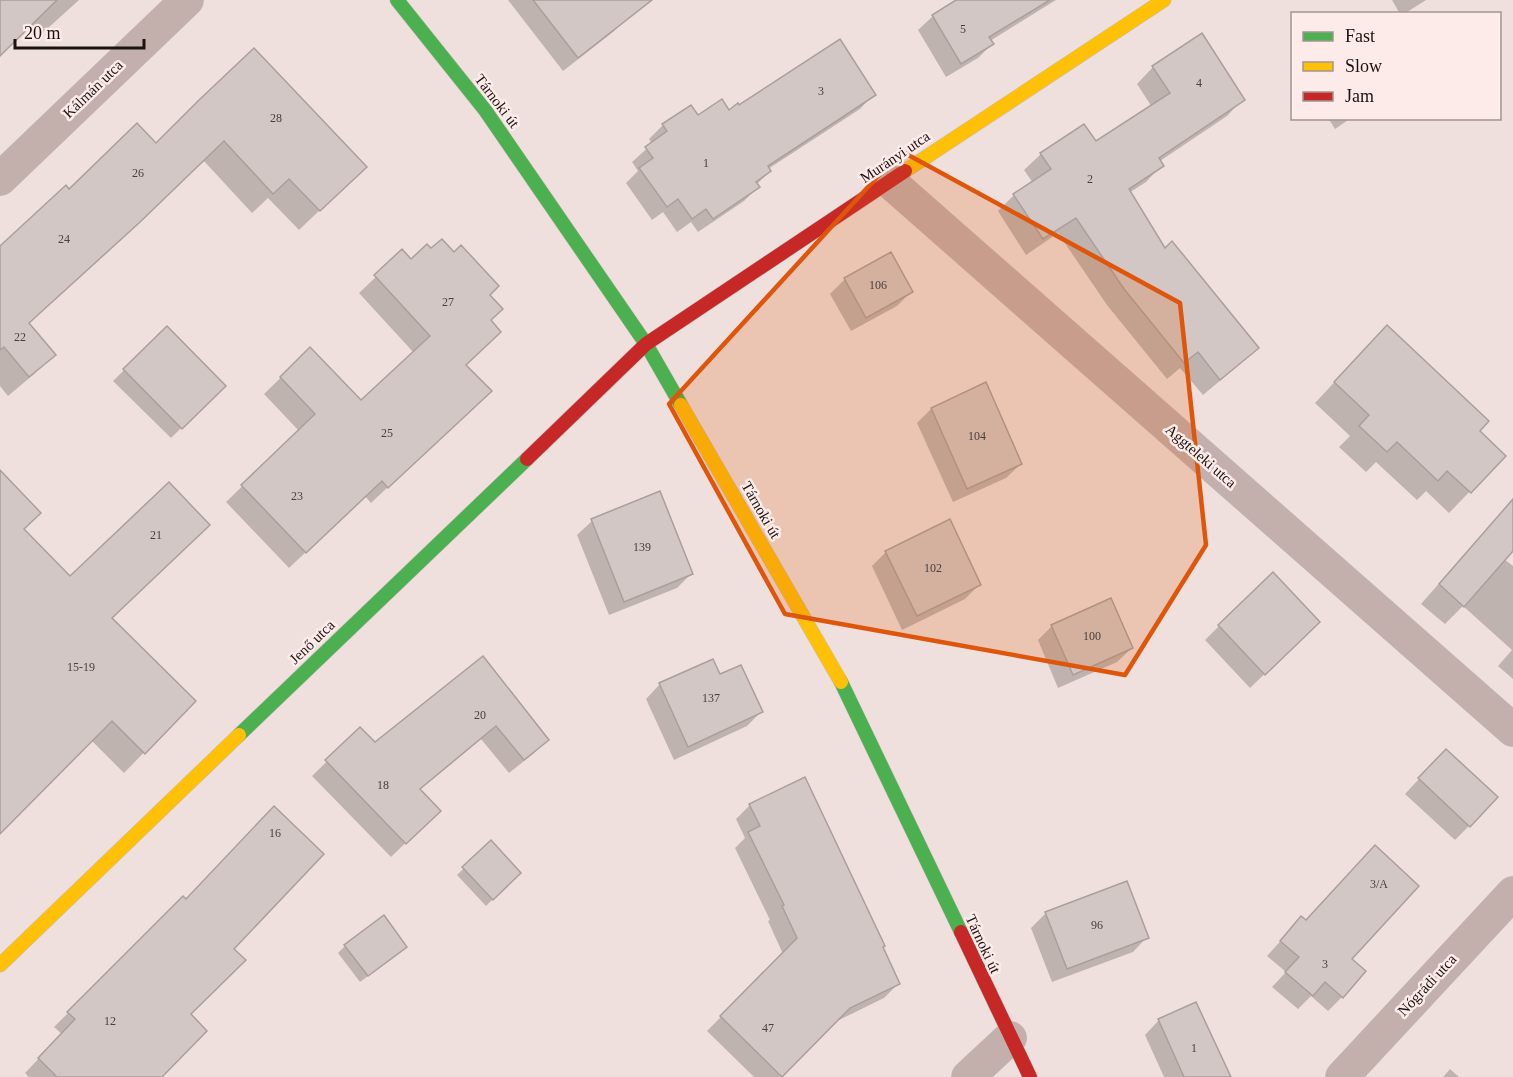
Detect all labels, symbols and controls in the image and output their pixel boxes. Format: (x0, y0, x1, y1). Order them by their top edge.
scale bar (15, 12, 144, 50)
legend (1291, 12, 1501, 120)
house number: 5 (960, 22, 966, 36)
text: 20 m (24, 23, 61, 43)
text: Fast (1345, 26, 1375, 46)
text: Slow (1345, 56, 1382, 76)
street label: Kálmán utca (60, 57, 126, 121)
street label: Tárnoki út (472, 71, 523, 132)
house number: 4 (1196, 76, 1202, 90)
house number: 3 (818, 84, 824, 98)
text: Jam (1345, 86, 1374, 106)
house number: 28 (270, 111, 282, 125)
street label: Murányi utca (857, 128, 933, 186)
house number: 1 (703, 156, 709, 170)
house number: 26 (132, 166, 144, 180)
house number: 2 (1087, 172, 1093, 186)
house number: 24 (58, 232, 70, 246)
house number: 106 (869, 278, 887, 292)
house number: 27 (442, 295, 454, 309)
house number: 22 (14, 330, 26, 344)
street label: Aggteleki utca (1163, 421, 1240, 491)
house number: 25 (381, 426, 393, 440)
house number: 104 (968, 429, 986, 443)
street label: Tárnoki út (738, 479, 784, 542)
house number: 23 (291, 489, 303, 503)
house number: 21 (150, 528, 162, 542)
house number: 139 (633, 540, 651, 554)
house number: 102 (924, 561, 942, 575)
street label: Jenő utca (286, 616, 338, 667)
house number: 100 (1083, 629, 1101, 643)
house number: 15-19 (67, 660, 95, 674)
house number: 137 (702, 691, 720, 705)
house number: 20 (474, 708, 486, 722)
house number: 18 (377, 778, 389, 792)
house number: 16 (269, 826, 281, 840)
house number: 3/A (1370, 877, 1388, 891)
street label: Tárnoki út (962, 912, 1004, 977)
house number: 96 (1091, 918, 1103, 932)
street label: Nógrádi utca (1395, 951, 1460, 1019)
house number: 3 (1322, 957, 1328, 971)
house number: 12 (104, 1014, 116, 1028)
house number: 47 (762, 1021, 774, 1035)
house number: 1 (1191, 1041, 1197, 1055)

